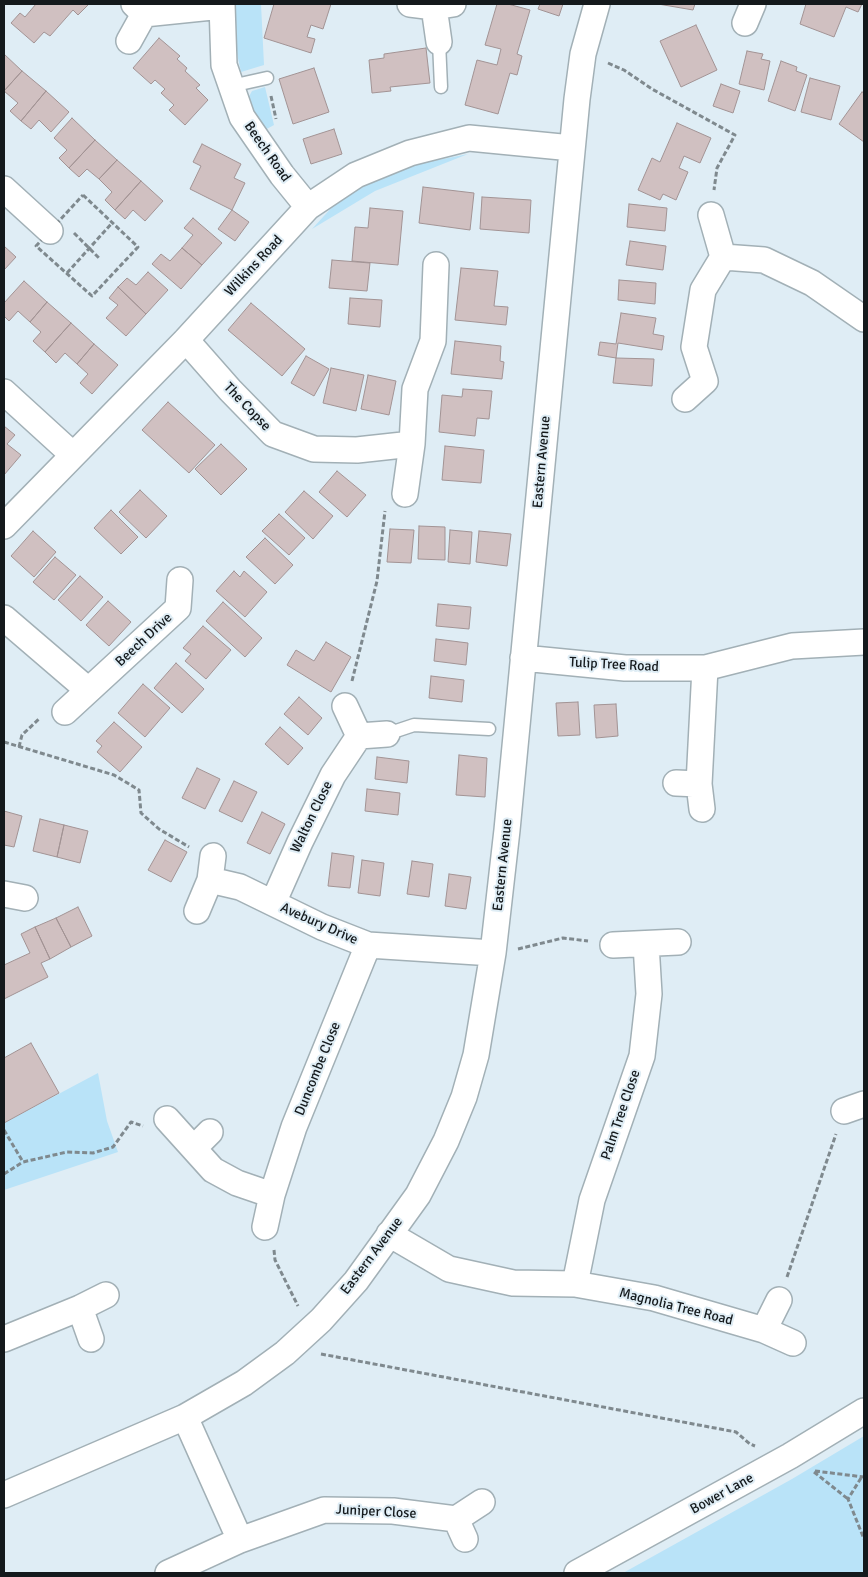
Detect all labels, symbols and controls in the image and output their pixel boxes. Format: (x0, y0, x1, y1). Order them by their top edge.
street label: Beech Road (240, 119, 294, 185)
street label: Wilkins Road (221, 232, 287, 300)
street label: The Copse (220, 379, 274, 435)
street label: Eastern Avenue (530, 415, 554, 509)
street label: Beech Drive (112, 610, 176, 670)
street label: Tulip Tree Road (569, 654, 659, 676)
street label: Walton Close (287, 778, 337, 856)
street label: Eastern Avenue (490, 818, 516, 912)
street label: Avebury Drive (278, 899, 360, 949)
street label: Duncombe Close (292, 1020, 344, 1118)
street label: Palm Tree Close (598, 1068, 644, 1162)
street label: Eastern Avenue (337, 1214, 407, 1298)
street label: Magnolia Tree Road (617, 1285, 735, 1329)
street label: Bower Lane (687, 1470, 757, 1518)
street label: Juniper Close (335, 1501, 417, 1523)

